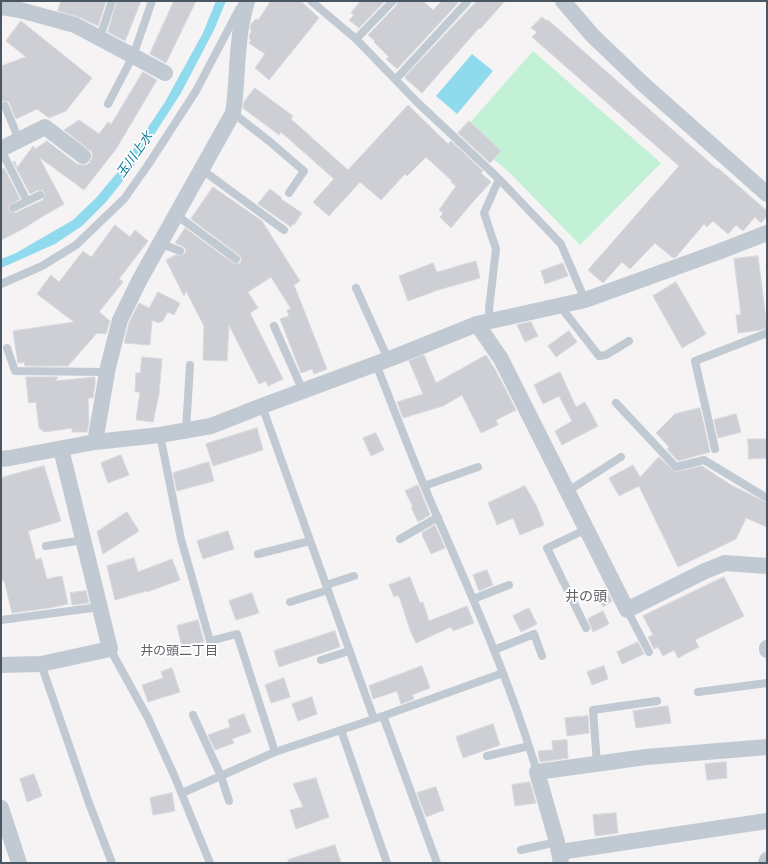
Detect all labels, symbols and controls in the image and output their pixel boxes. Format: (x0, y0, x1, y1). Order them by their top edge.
water label: 玉川上水 (114, 129, 156, 181)
district label: 井の頭 (565, 589, 607, 605)
district label: 井の頭二丁目 (140, 643, 218, 659)

